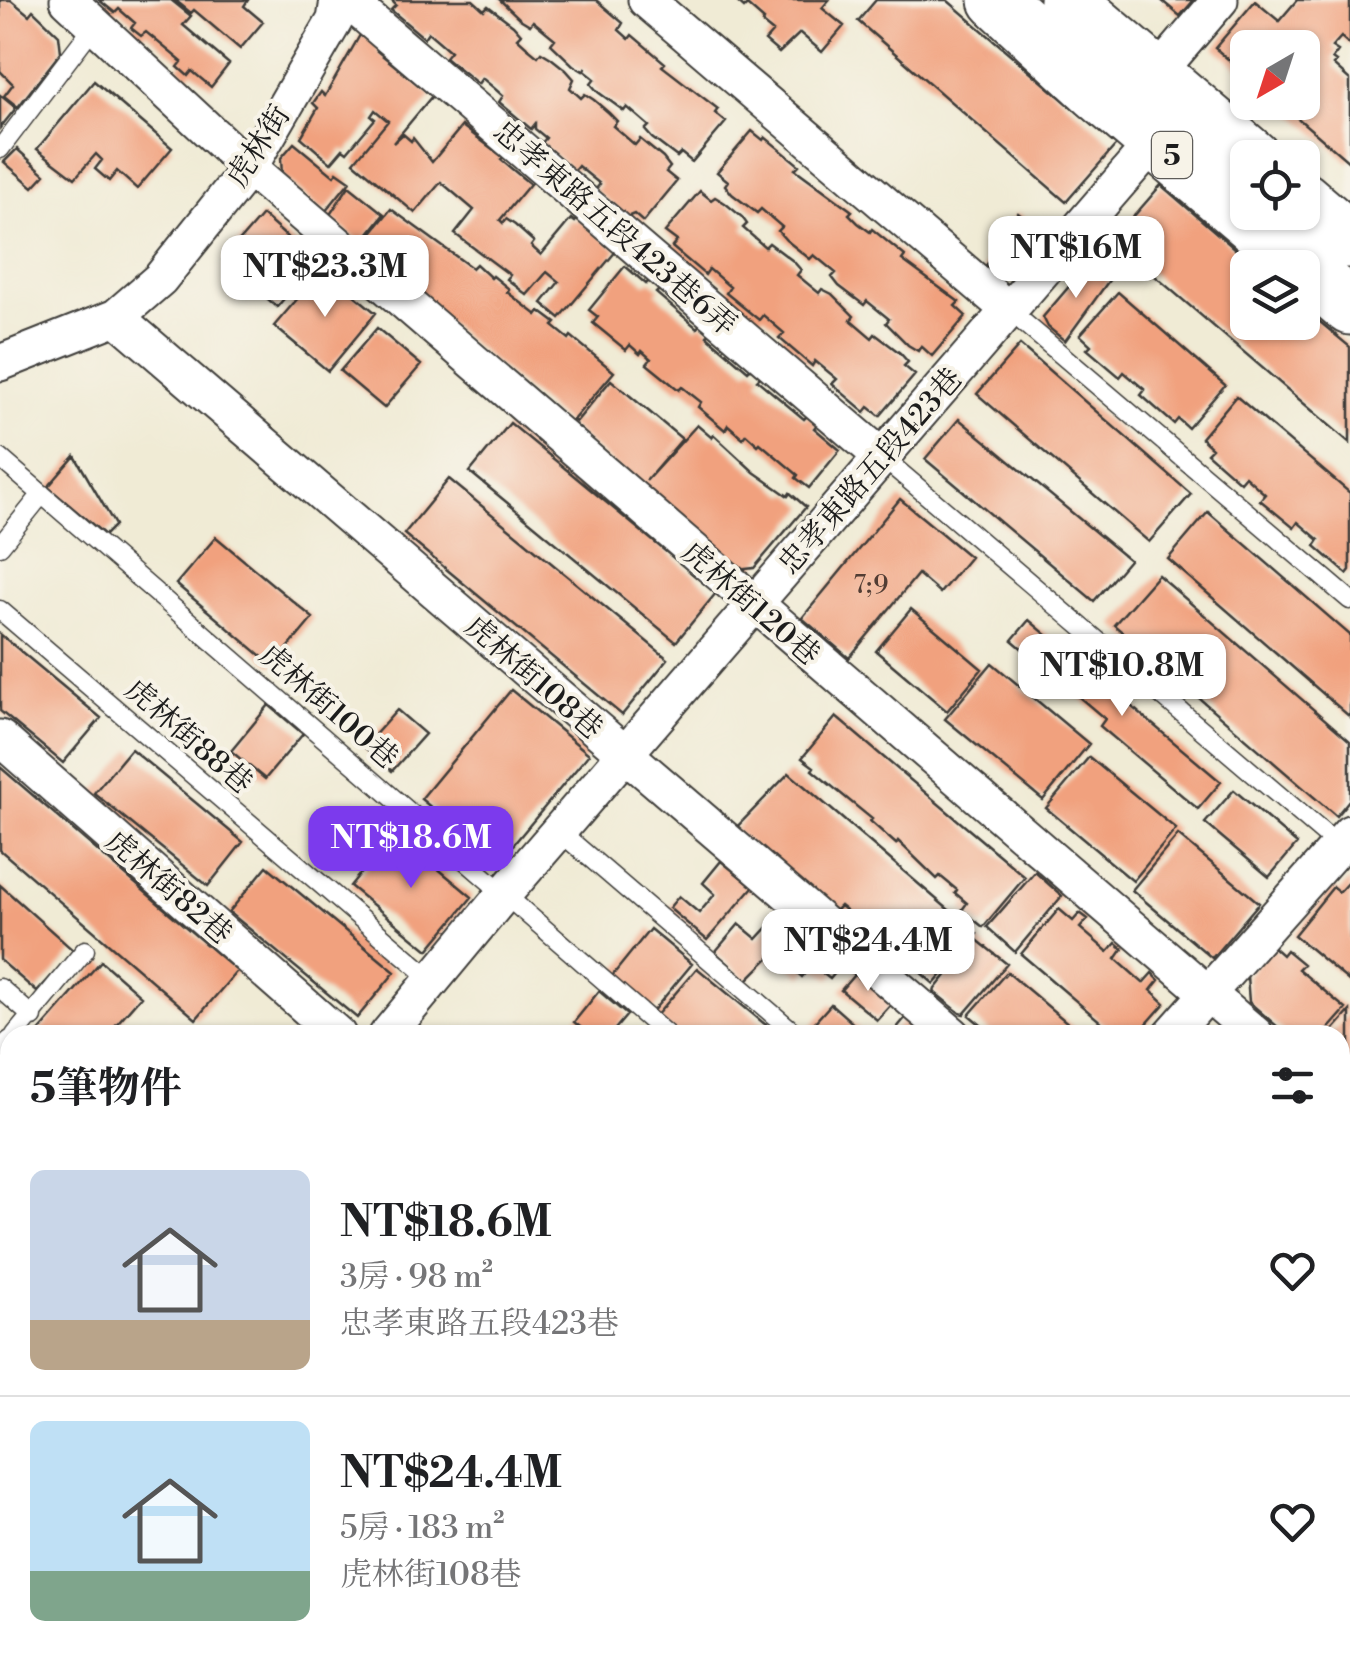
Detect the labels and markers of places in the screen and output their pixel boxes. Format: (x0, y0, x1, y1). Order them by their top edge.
pin: NT$16M (995, 216, 1157, 301)
pin: NT$23.3M (222, 235, 428, 320)
pin: NT$10.8M (1019, 634, 1225, 719)
pin: NT$18.6M (308, 806, 514, 891)
pin: NT$24.4M (765, 909, 971, 994)

